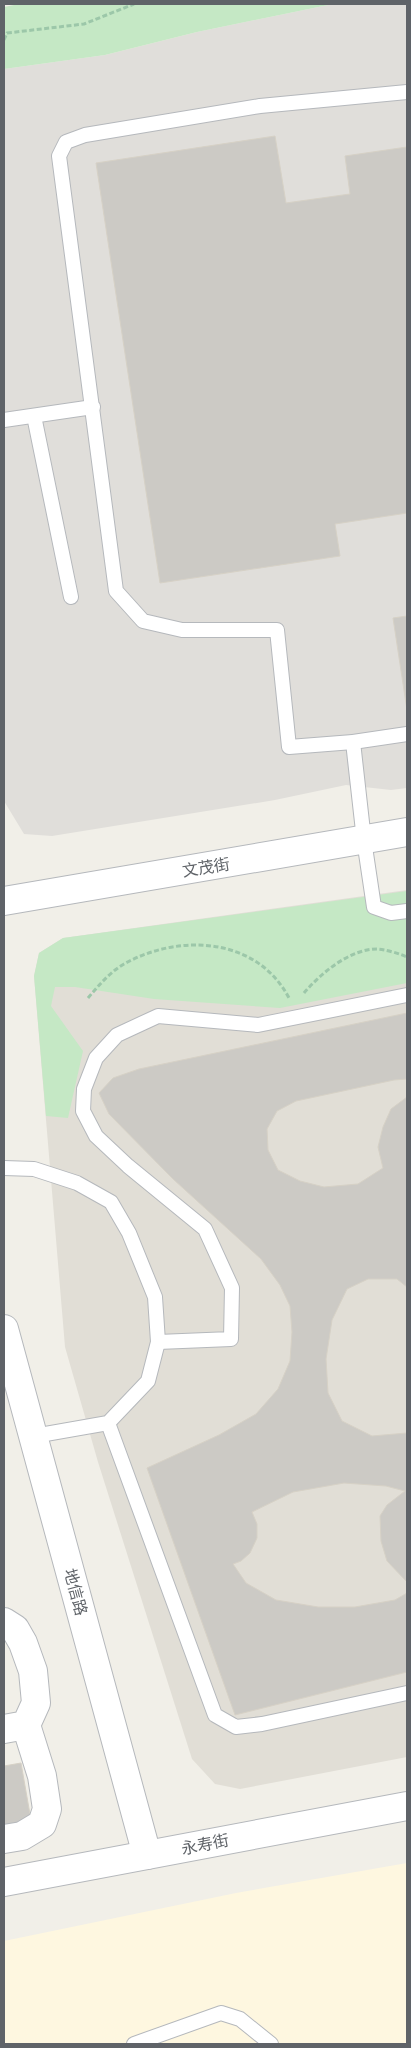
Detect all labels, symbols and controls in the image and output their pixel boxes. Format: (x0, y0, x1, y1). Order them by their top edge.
street label: 文茂街 (181, 855, 231, 882)
street label: 地信路 (59, 1567, 90, 1618)
street label: 永寿街 (180, 1832, 231, 1859)

